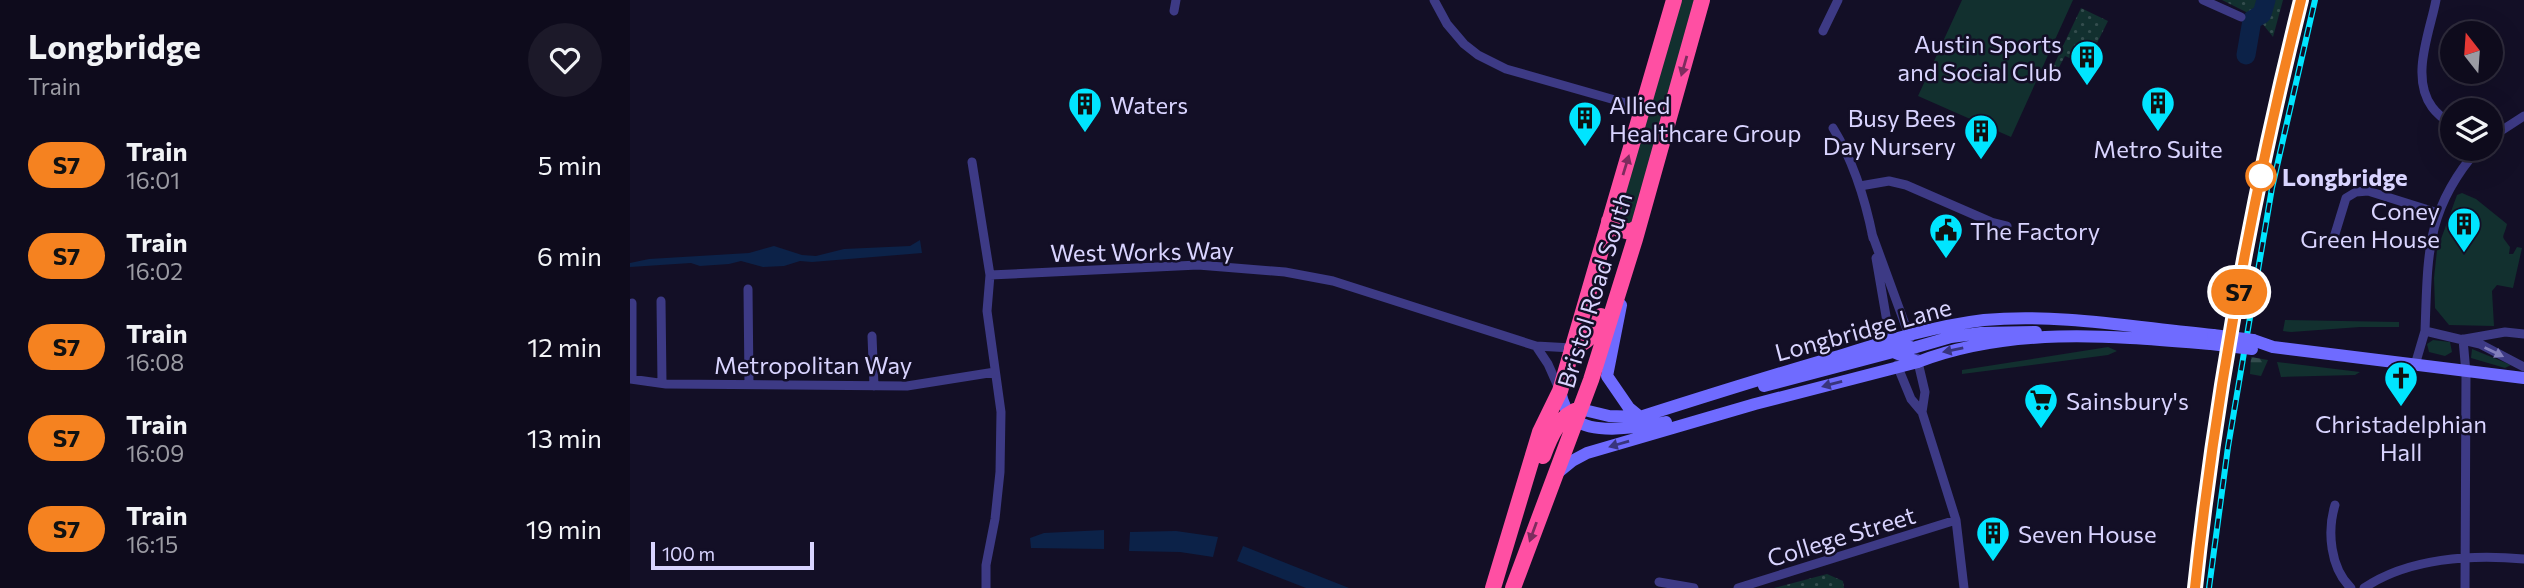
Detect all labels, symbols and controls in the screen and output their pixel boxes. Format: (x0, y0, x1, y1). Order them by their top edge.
north arrow (2440, 21, 2502, 84)
map controls (2440, 21, 2503, 161)
button: heart (528, 23, 602, 97)
text: Longbridge (28, 25, 201, 66)
place label: Austin Sports and Social Club (1897, 29, 2062, 86)
building icon: Austin Sports and Social Club (2068, 38, 2106, 87)
one-way arrow (1678, 56, 1688, 77)
text: Train (28, 72, 81, 100)
building icon: Metro Suite (2139, 84, 2177, 133)
building icon: Waters (1066, 85, 1104, 134)
place label: Waters (1110, 90, 1188, 119)
place label: Allied Healthcare Group (1609, 90, 1801, 147)
button: layers (2440, 98, 2503, 161)
building icon: Allied Healthcare Group (1566, 99, 1604, 148)
place label: Busy Bees Day Nursery (1823, 103, 1956, 160)
building icon: Busy Bees Day Nursery (1962, 112, 2000, 161)
place label: Metro Suite (2093, 134, 2223, 163)
text: Train (126, 135, 188, 166)
text: 5 min (538, 149, 602, 180)
text: S7 (53, 150, 80, 179)
one-way arrow (1621, 155, 1631, 176)
marker: Longbridge (2246, 161, 2276, 191)
place label: Longbridge (2282, 162, 2408, 191)
text: 16:01 (126, 166, 180, 194)
street label: Bristol Road South (1550, 189, 1638, 391)
place label: Coney Green House (2300, 196, 2440, 253)
building icon: Coney Green House (2445, 205, 2483, 254)
public building icon: The Factory (1927, 211, 1965, 260)
place label: The Factory (1970, 216, 2100, 245)
text: Train (126, 226, 188, 257)
street label: West Works Way (1050, 235, 1234, 267)
text: 6 min (537, 240, 602, 271)
text: S7 (53, 241, 80, 270)
text: 16:02 (126, 257, 183, 285)
line badge: S7 (2208, 269, 2270, 315)
text: S7 (2225, 277, 2253, 306)
street label: Longbridge Lane (1772, 292, 1954, 366)
text: Train (126, 317, 188, 348)
text: 12 min (527, 331, 602, 362)
text: S7 (53, 332, 80, 361)
one-way arrow (1942, 345, 1964, 356)
one-way arrow (2484, 346, 2504, 357)
text: 16:08 (126, 348, 184, 376)
street label: Metropolitan Way (714, 350, 912, 379)
church icon: Christadelphian Hall (2382, 359, 2420, 408)
one-way arrow (1820, 379, 1842, 390)
supermarket icon: Sainsbury's (2022, 381, 2060, 430)
place label: Sainsbury's (2066, 386, 2189, 415)
text: Train (126, 408, 188, 439)
place label: Christadelphian Hall (2315, 409, 2487, 466)
text: 13 min (527, 422, 602, 453)
text: S7 (53, 423, 80, 452)
text: 16:09 (126, 439, 184, 467)
one-way arrow (1609, 439, 1630, 449)
text: Train (126, 499, 188, 530)
street label: College Street (1763, 500, 1919, 572)
text: 19 min (526, 513, 602, 544)
text: S7 (53, 514, 80, 543)
building icon: Seven House (1974, 514, 2012, 563)
place label: Seven House (2018, 519, 2157, 548)
one-way arrow (1527, 522, 1538, 543)
text: 16:15 (126, 530, 178, 558)
scale bar (651, 539, 814, 571)
text: 100 m (662, 542, 715, 565)

